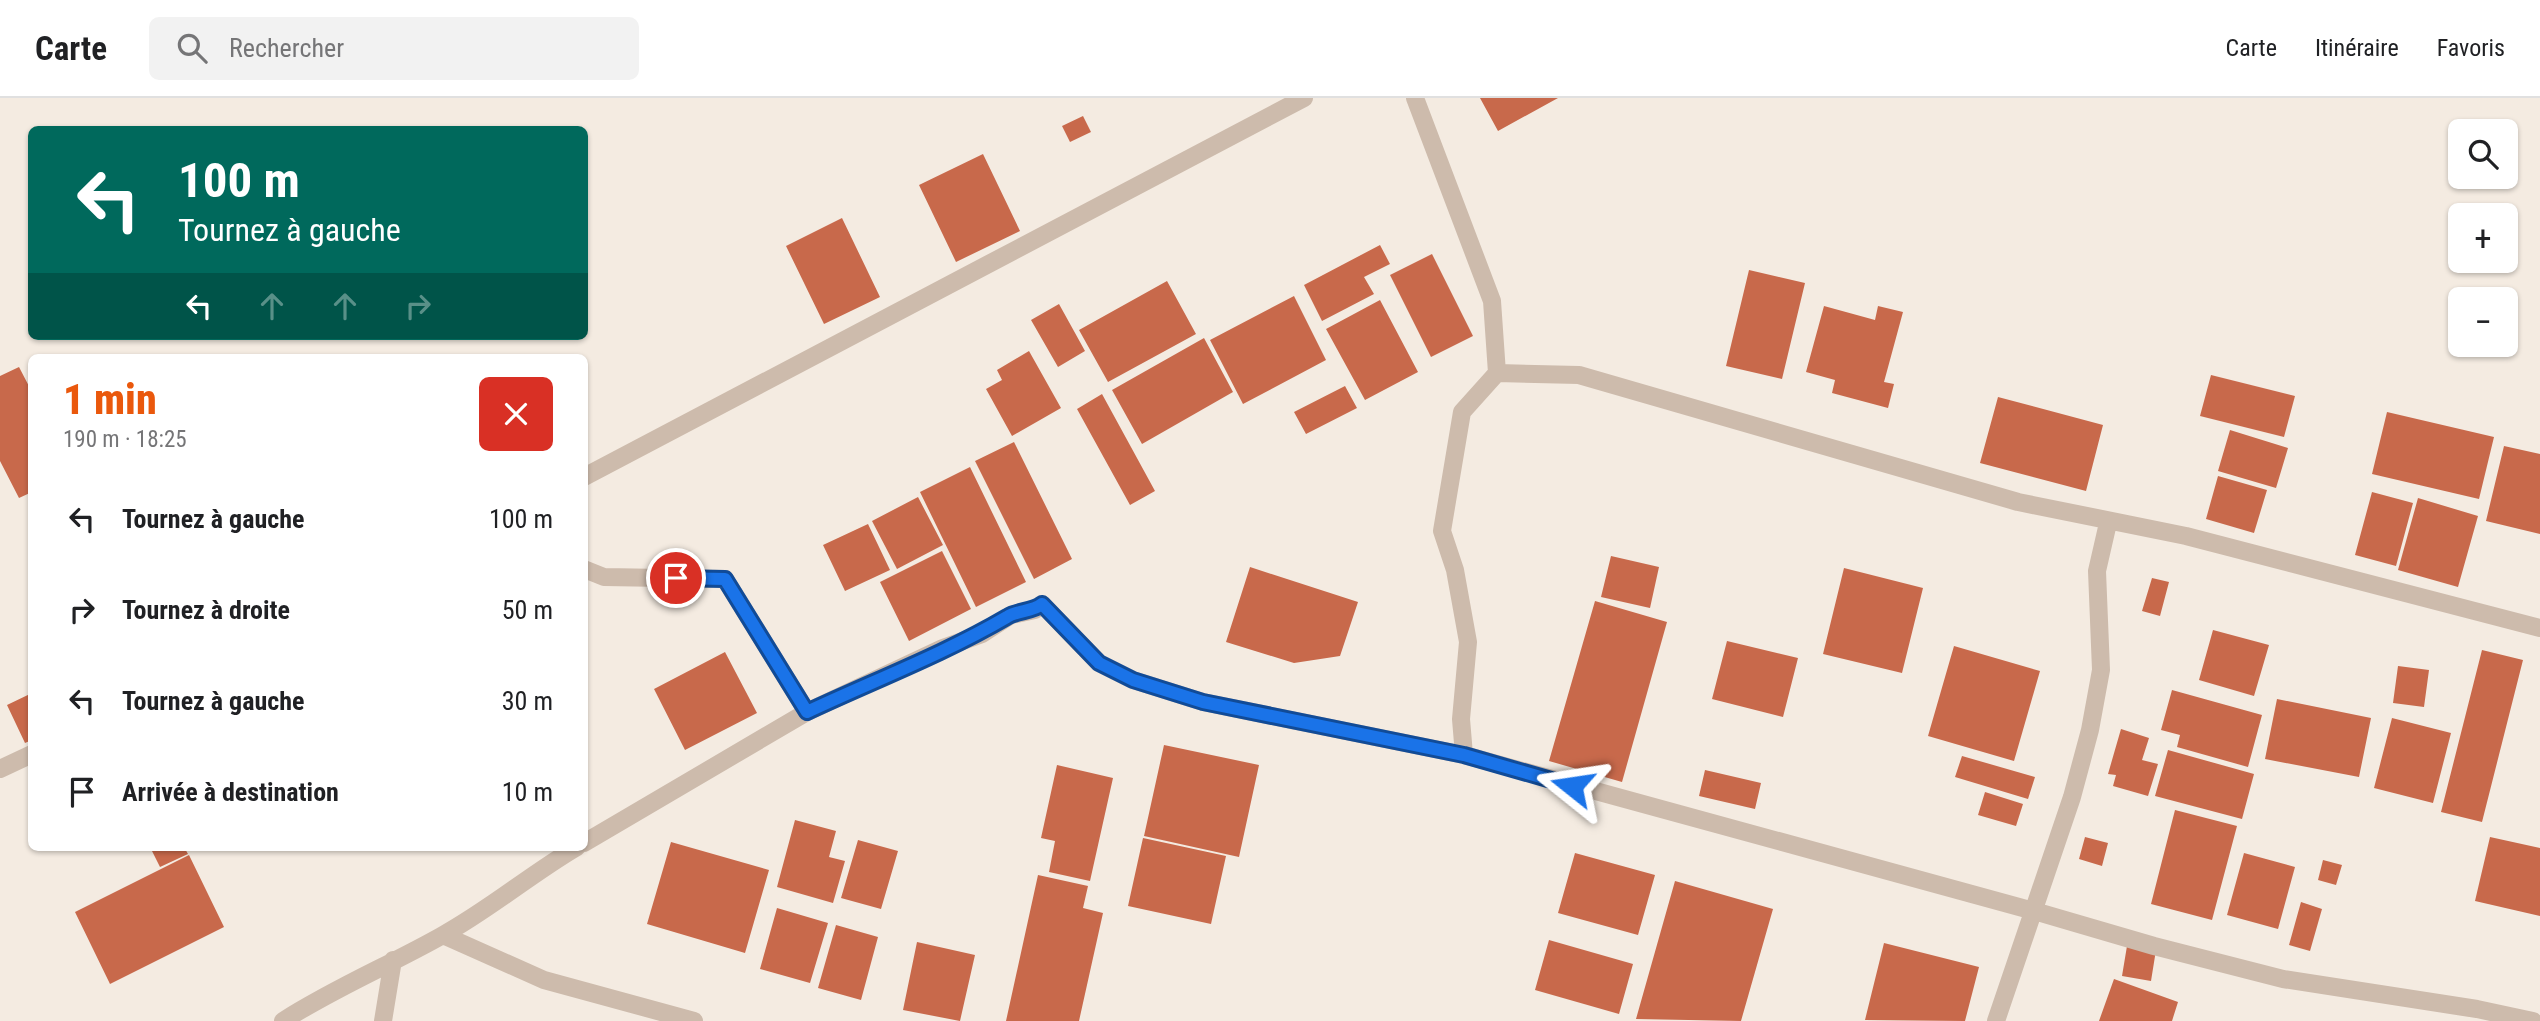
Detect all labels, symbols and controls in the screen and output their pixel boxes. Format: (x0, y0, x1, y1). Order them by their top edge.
search box (149, 17, 639, 80)
text: Carte (35, 29, 107, 68)
icon: search (173, 29, 211, 67)
text: Rechercher (229, 33, 344, 63)
text: Carte (2226, 34, 2277, 62)
text: Itinéraire (2315, 34, 2399, 62)
text: Favoris (2437, 34, 2505, 62)
map controls (2448, 119, 2518, 357)
button: search (2448, 119, 2518, 189)
text: 100 m (178, 152, 300, 209)
icon: left (63, 154, 154, 245)
button: + (2448, 203, 2518, 273)
text: Tournez à gauche (178, 211, 401, 249)
icon: left (180, 287, 218, 325)
icon: ahead (253, 287, 291, 325)
icon: ahead (326, 287, 364, 325)
icon: right (399, 287, 437, 325)
button: − (2448, 287, 2518, 357)
text: 1 min (63, 375, 157, 424)
button: close (479, 377, 553, 451)
text: 190 m · 18:25 (63, 426, 187, 453)
icon: left (63, 500, 101, 538)
text: Tournez à gauche (122, 504, 304, 534)
text: 100 m (489, 504, 553, 534)
pin (646, 548, 706, 608)
icon: arrive (657, 559, 695, 597)
icon: right (63, 591, 101, 629)
text: Tournez à droite (122, 595, 290, 625)
text: 50 m (502, 595, 553, 625)
icon: left (63, 682, 101, 720)
text: Tournez à gauche (122, 686, 304, 716)
text: 30 m (502, 686, 553, 716)
position arrow (1535, 749, 1609, 823)
icon: arrive (63, 773, 101, 811)
text: Arrivée à destination (122, 777, 339, 807)
text: 10 m (502, 777, 553, 807)

